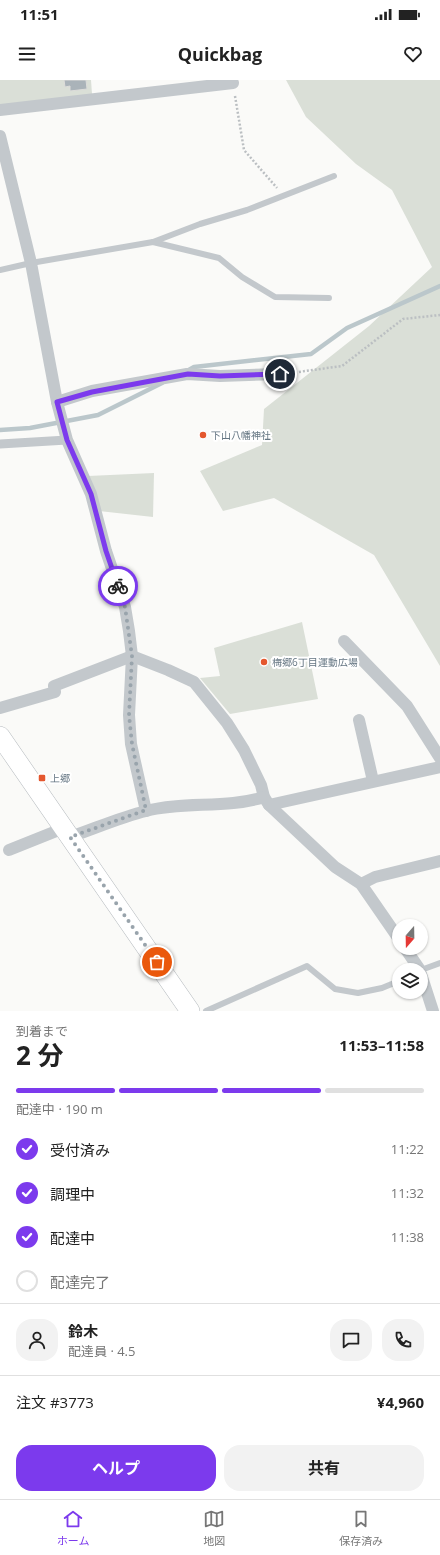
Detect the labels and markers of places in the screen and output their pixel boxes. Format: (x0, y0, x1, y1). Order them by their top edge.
pin (263, 357, 297, 391)
place label: 下山八幡神社 (211, 428, 271, 442)
marker: 下山八幡神社 (198, 430, 208, 440)
place label: 梅郷6丁目運動広場 (272, 655, 358, 669)
marker: 梅郷6丁目運動広場 (259, 657, 269, 667)
place label: 上郷 (50, 771, 70, 785)
marker: 上郷 (37, 773, 47, 783)
pin (140, 945, 174, 979)

